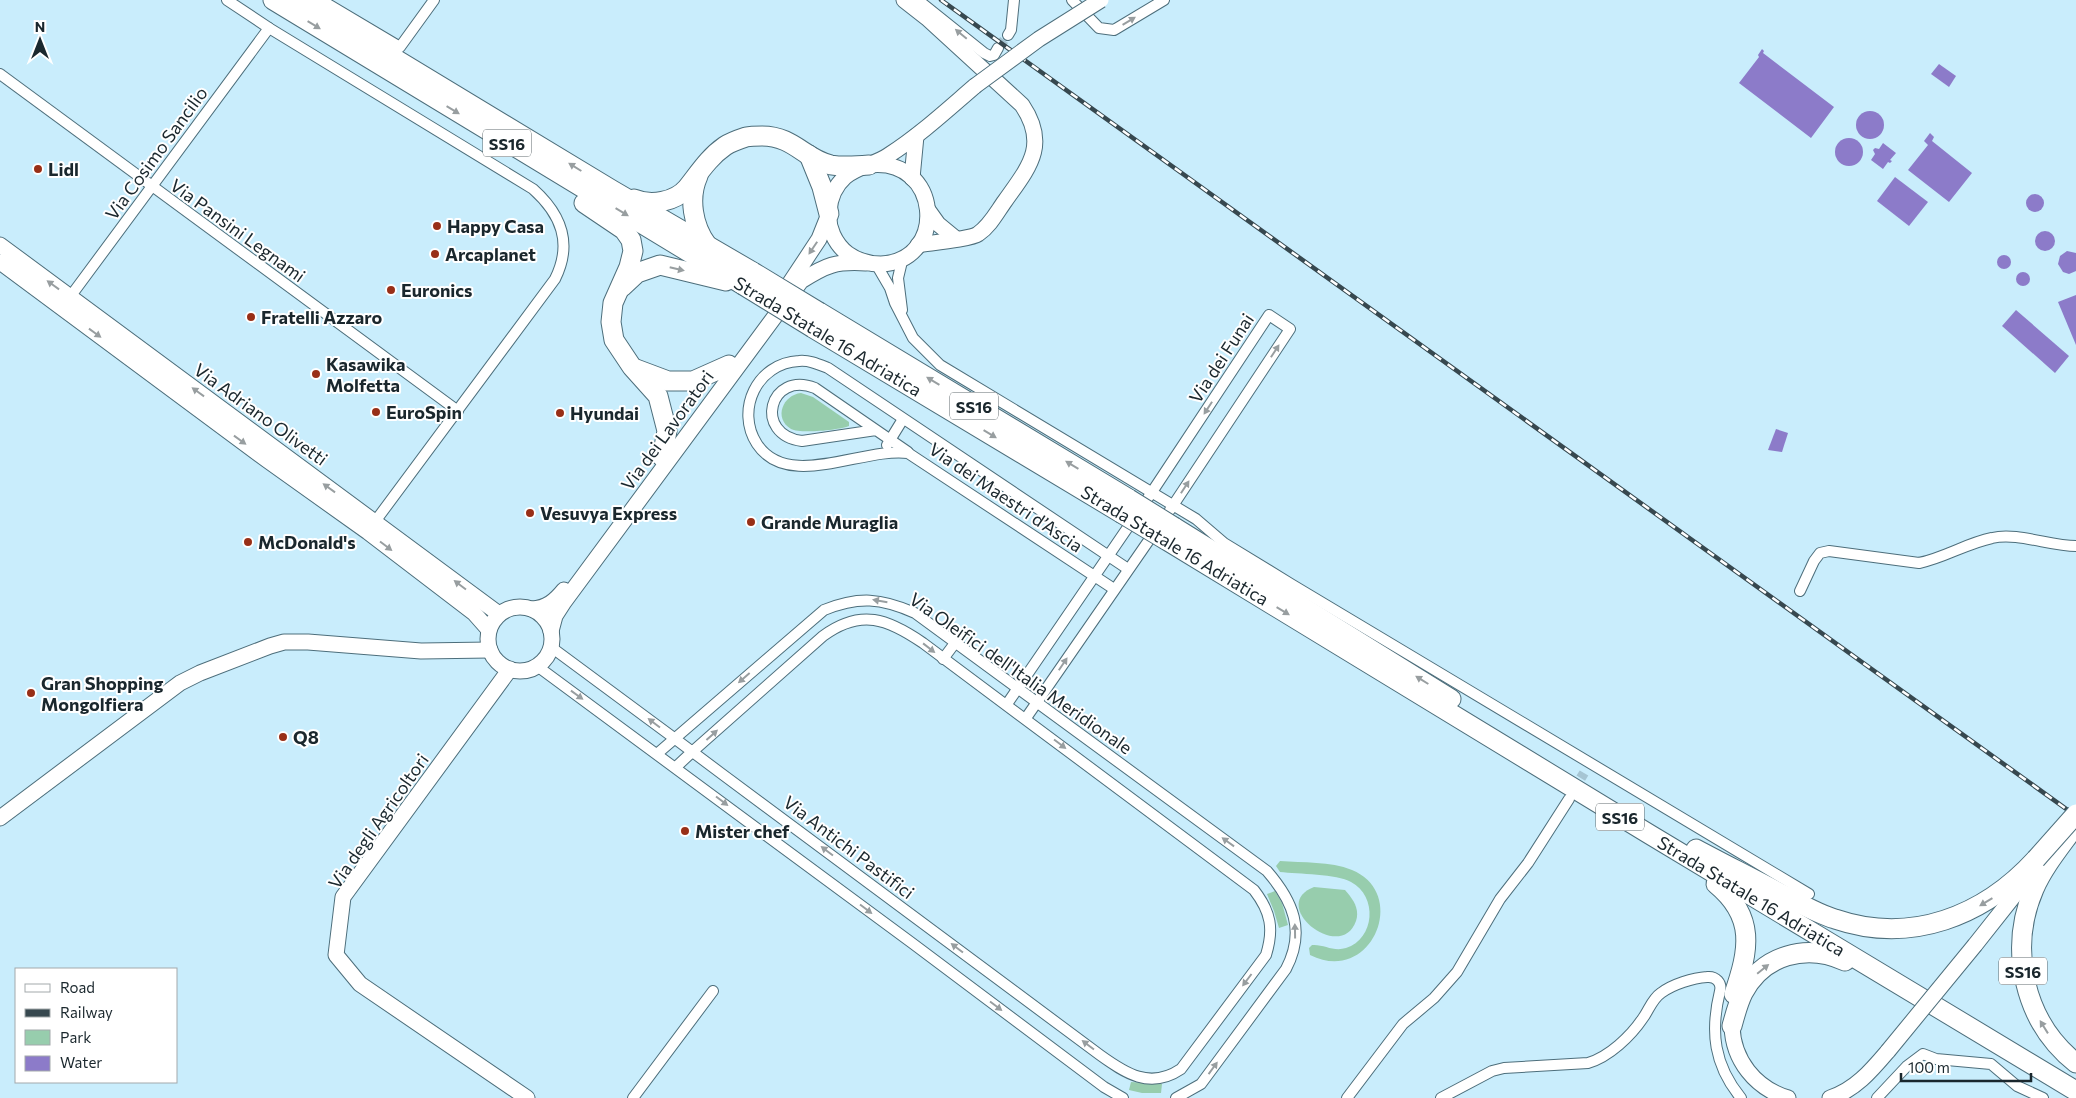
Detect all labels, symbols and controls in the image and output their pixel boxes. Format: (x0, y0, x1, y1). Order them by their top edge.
north arrow (15, 15, 65, 65)
one-way arrow (1122, 17, 1136, 26)
text: N (35, 18, 45, 35)
one-way arrow (308, 21, 321, 30)
one-way arrow (954, 28, 967, 39)
street label: Via Cosimo Sancilio (100, 82, 212, 224)
one-way arrow (446, 105, 460, 115)
road number: SS16 (483, 130, 531, 156)
place label: Lidl (48, 158, 79, 180)
marker: Lidl (32, 163, 44, 175)
one-way arrow (569, 163, 582, 172)
street label: Via Pansini Legnami (166, 174, 310, 286)
one-way arrow (615, 208, 628, 217)
place label: Happy Casa (447, 215, 544, 237)
marker: Happy Casa (431, 220, 443, 232)
one-way arrow (809, 241, 818, 254)
place label: Arcaplanet (445, 243, 536, 265)
marker: Arcaplanet (429, 248, 441, 260)
one-way arrow (670, 265, 685, 273)
street label: Strada Statale 16 Adriatica (730, 271, 926, 401)
place label: Euronics (401, 279, 472, 301)
one-way arrow (47, 280, 60, 290)
marker: Euronics (385, 284, 397, 296)
place label: Fratelli Azzaro (261, 306, 382, 328)
street label: Via dei Funai (1184, 309, 1258, 407)
marker: Fratelli Azzaro (245, 311, 257, 323)
one-way arrow (88, 328, 101, 339)
one-way arrow (1270, 344, 1280, 358)
place label: Kasawika Molfetta (326, 353, 405, 396)
street label: Via Adriano Olivetti (190, 358, 332, 470)
street label: Via dei Lavoratori (616, 366, 718, 494)
marker: Kasawika Molfetta (310, 368, 322, 380)
one-way arrow (927, 376, 940, 385)
one-way arrow (191, 387, 205, 397)
road number: SS16 (950, 392, 998, 420)
place label: EuroSpin (386, 401, 462, 423)
one-way arrow (1203, 401, 1212, 415)
place label: Hyundai (570, 402, 639, 424)
marker: EuroSpin (370, 406, 382, 418)
marker: Hyundai (554, 407, 566, 419)
one-way arrow (983, 430, 996, 439)
one-way arrow (233, 435, 246, 446)
street label: Via dei Maestri d’Ascia (925, 437, 1087, 557)
one-way arrow (1066, 461, 1079, 470)
street label: Strada Statale 16 Adriatica (1077, 480, 1273, 610)
one-way arrow (1180, 480, 1190, 493)
one-way arrow (322, 483, 336, 493)
place label: Vesuvya Express (540, 502, 677, 524)
marker: Vesuvya Express (524, 507, 536, 519)
place label: Grande Muraglia (761, 511, 898, 533)
marker: Grande Muraglia (745, 516, 757, 528)
place label: McDonald's (258, 531, 356, 553)
marker: McDonald's (242, 536, 254, 548)
one-way arrow (379, 541, 393, 551)
one-way arrow (454, 580, 467, 591)
street label: Via Oleifici dell'Italia Meridionale (906, 588, 1136, 758)
one-way arrow (872, 597, 887, 605)
one-way arrow (1276, 606, 1289, 615)
one-way arrow (923, 643, 936, 654)
one-way arrow (1058, 657, 1068, 670)
place label: Gran Shopping Mongolfiera (41, 672, 163, 715)
one-way arrow (738, 672, 750, 683)
one-way arrow (1415, 676, 1428, 685)
marker: Gran Shopping Mongolfiera (25, 687, 37, 699)
one-way arrow (570, 690, 584, 700)
one-way arrow (648, 718, 661, 729)
place label: Q8 (293, 726, 319, 748)
one-way arrow (705, 729, 718, 740)
marker: Q8 (277, 731, 289, 743)
one-way arrow (1053, 739, 1066, 750)
street label: Via degli Agricoltori (323, 749, 433, 893)
street label: Via Antichi Pastifici (779, 791, 919, 903)
one-way arrow (715, 796, 728, 807)
road number: SS16 (1596, 804, 1644, 830)
place label: Mister chef (695, 820, 790, 842)
marker: Mister chef (679, 825, 691, 837)
street label: Strada Statale 16 Adriatica (1654, 831, 1849, 961)
one-way arrow (1221, 837, 1235, 847)
one-way arrow (821, 846, 834, 857)
one-way arrow (1979, 897, 1992, 906)
one-way arrow (859, 903, 872, 914)
one-way arrow (1291, 923, 1299, 939)
one-way arrow (950, 943, 964, 953)
road number: SS16 (1999, 958, 2047, 984)
one-way arrow (1756, 963, 1769, 974)
legend (15, 968, 178, 1083)
one-way arrow (1242, 973, 1252, 987)
text: Road (60, 978, 95, 996)
one-way arrow (989, 1001, 1002, 1012)
text: Railway (60, 1003, 113, 1021)
one-way arrow (2039, 1020, 2049, 1033)
text: Park (60, 1028, 91, 1046)
one-way arrow (1082, 1040, 1095, 1051)
scale bar (1901, 1050, 2031, 1082)
text: Water (60, 1053, 102, 1071)
text: 100 m (1908, 1058, 1950, 1076)
one-way arrow (1208, 1061, 1218, 1075)

